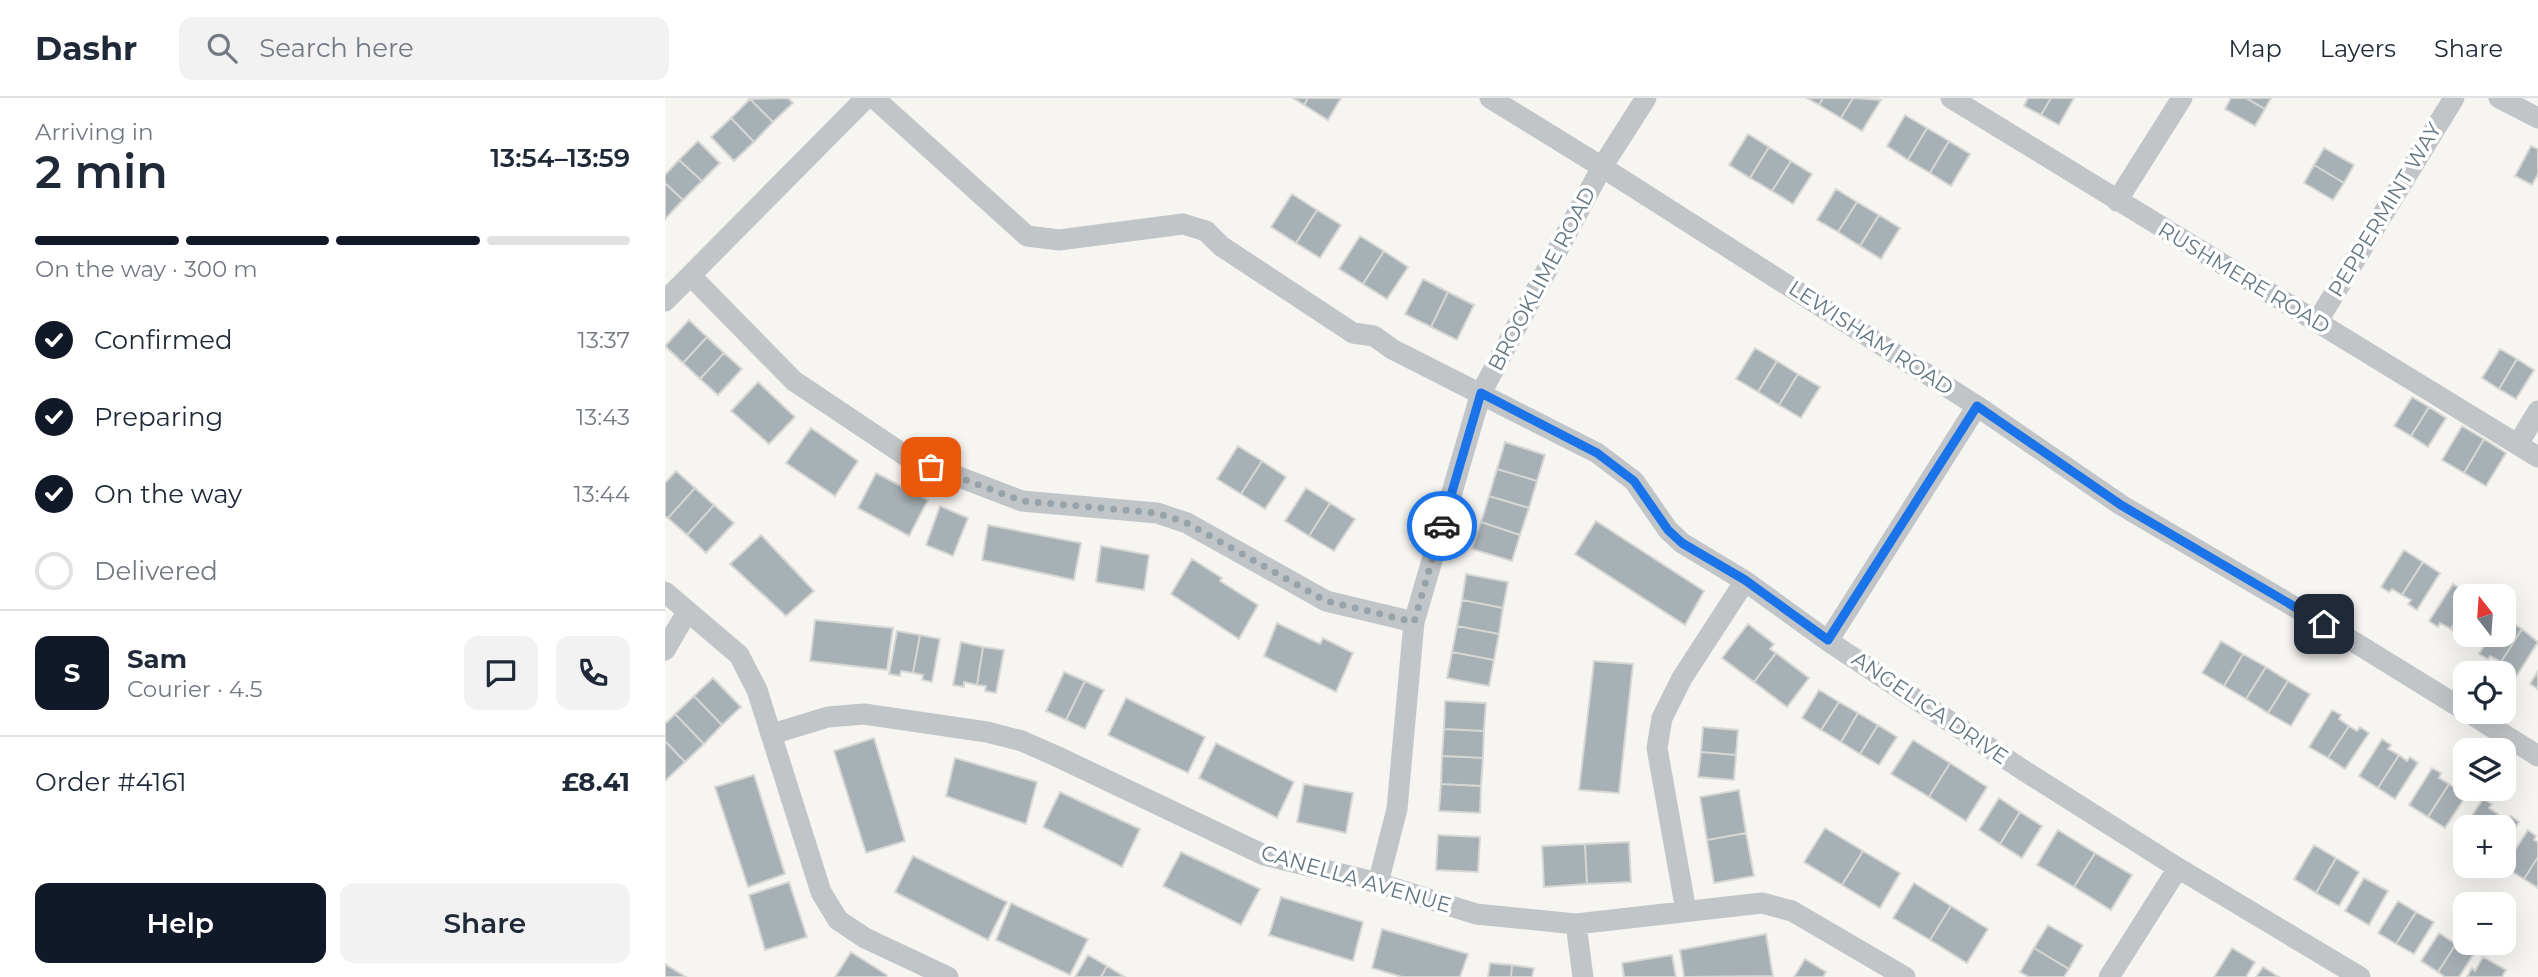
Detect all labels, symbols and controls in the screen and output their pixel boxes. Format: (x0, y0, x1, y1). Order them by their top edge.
search box (179, 17, 669, 80)
text: Dashr (35, 28, 137, 68)
icon: search (203, 29, 241, 67)
text: Search here (259, 32, 414, 64)
text: Map (2228, 34, 2282, 63)
text: Layers (2320, 34, 2396, 63)
text: Share (2434, 34, 2503, 63)
street label: PEPPERMINT WAY (2323, 117, 2447, 301)
text: Arriving in (35, 118, 154, 146)
text: 13:54–13:59 (490, 142, 630, 174)
text: 2 min (35, 143, 168, 200)
street label: BROOKLIME ROAD (1483, 183, 1601, 375)
street label: RUSHMERE ROAD (2154, 216, 2335, 339)
text: On the way · 300 m (35, 255, 258, 283)
street label: LEWISHAM ROAD (1784, 275, 1958, 400)
icon: check (35, 321, 73, 359)
text: Confirmed (94, 324, 233, 356)
text: 13:37 (578, 326, 630, 354)
icon: check (35, 398, 73, 436)
text: Preparing (94, 401, 223, 433)
text: 13:43 (576, 403, 630, 431)
pin (901, 437, 961, 497)
icon: bag (912, 448, 950, 486)
icon: check (35, 475, 73, 513)
text: On the way (94, 478, 242, 510)
text: 13:44 (573, 480, 630, 508)
courier (1407, 491, 1477, 561)
icon: car (1423, 507, 1461, 545)
text: Delivered (94, 555, 218, 587)
north arrow (2453, 584, 2517, 648)
map controls (2453, 584, 2516, 955)
pin (2294, 594, 2354, 654)
icon: home (2305, 605, 2343, 643)
button: chat (464, 636, 538, 710)
button: phone (556, 636, 630, 710)
text: Sam (127, 643, 187, 675)
street label: ANGELICA DRIVE (1847, 646, 2013, 769)
text: S (64, 657, 80, 689)
button: locate (2453, 661, 2516, 724)
text: Courier · 4.5 (127, 675, 262, 703)
button: layers (2453, 738, 2516, 801)
text: Order #4161 (35, 766, 187, 798)
text: £8.41 (562, 766, 630, 798)
button: + (2453, 815, 2516, 878)
street label: CANELLA AVENUE (1258, 839, 1454, 918)
button: Help (35, 883, 326, 963)
button: Share (340, 883, 630, 963)
button: − (2453, 892, 2516, 955)

